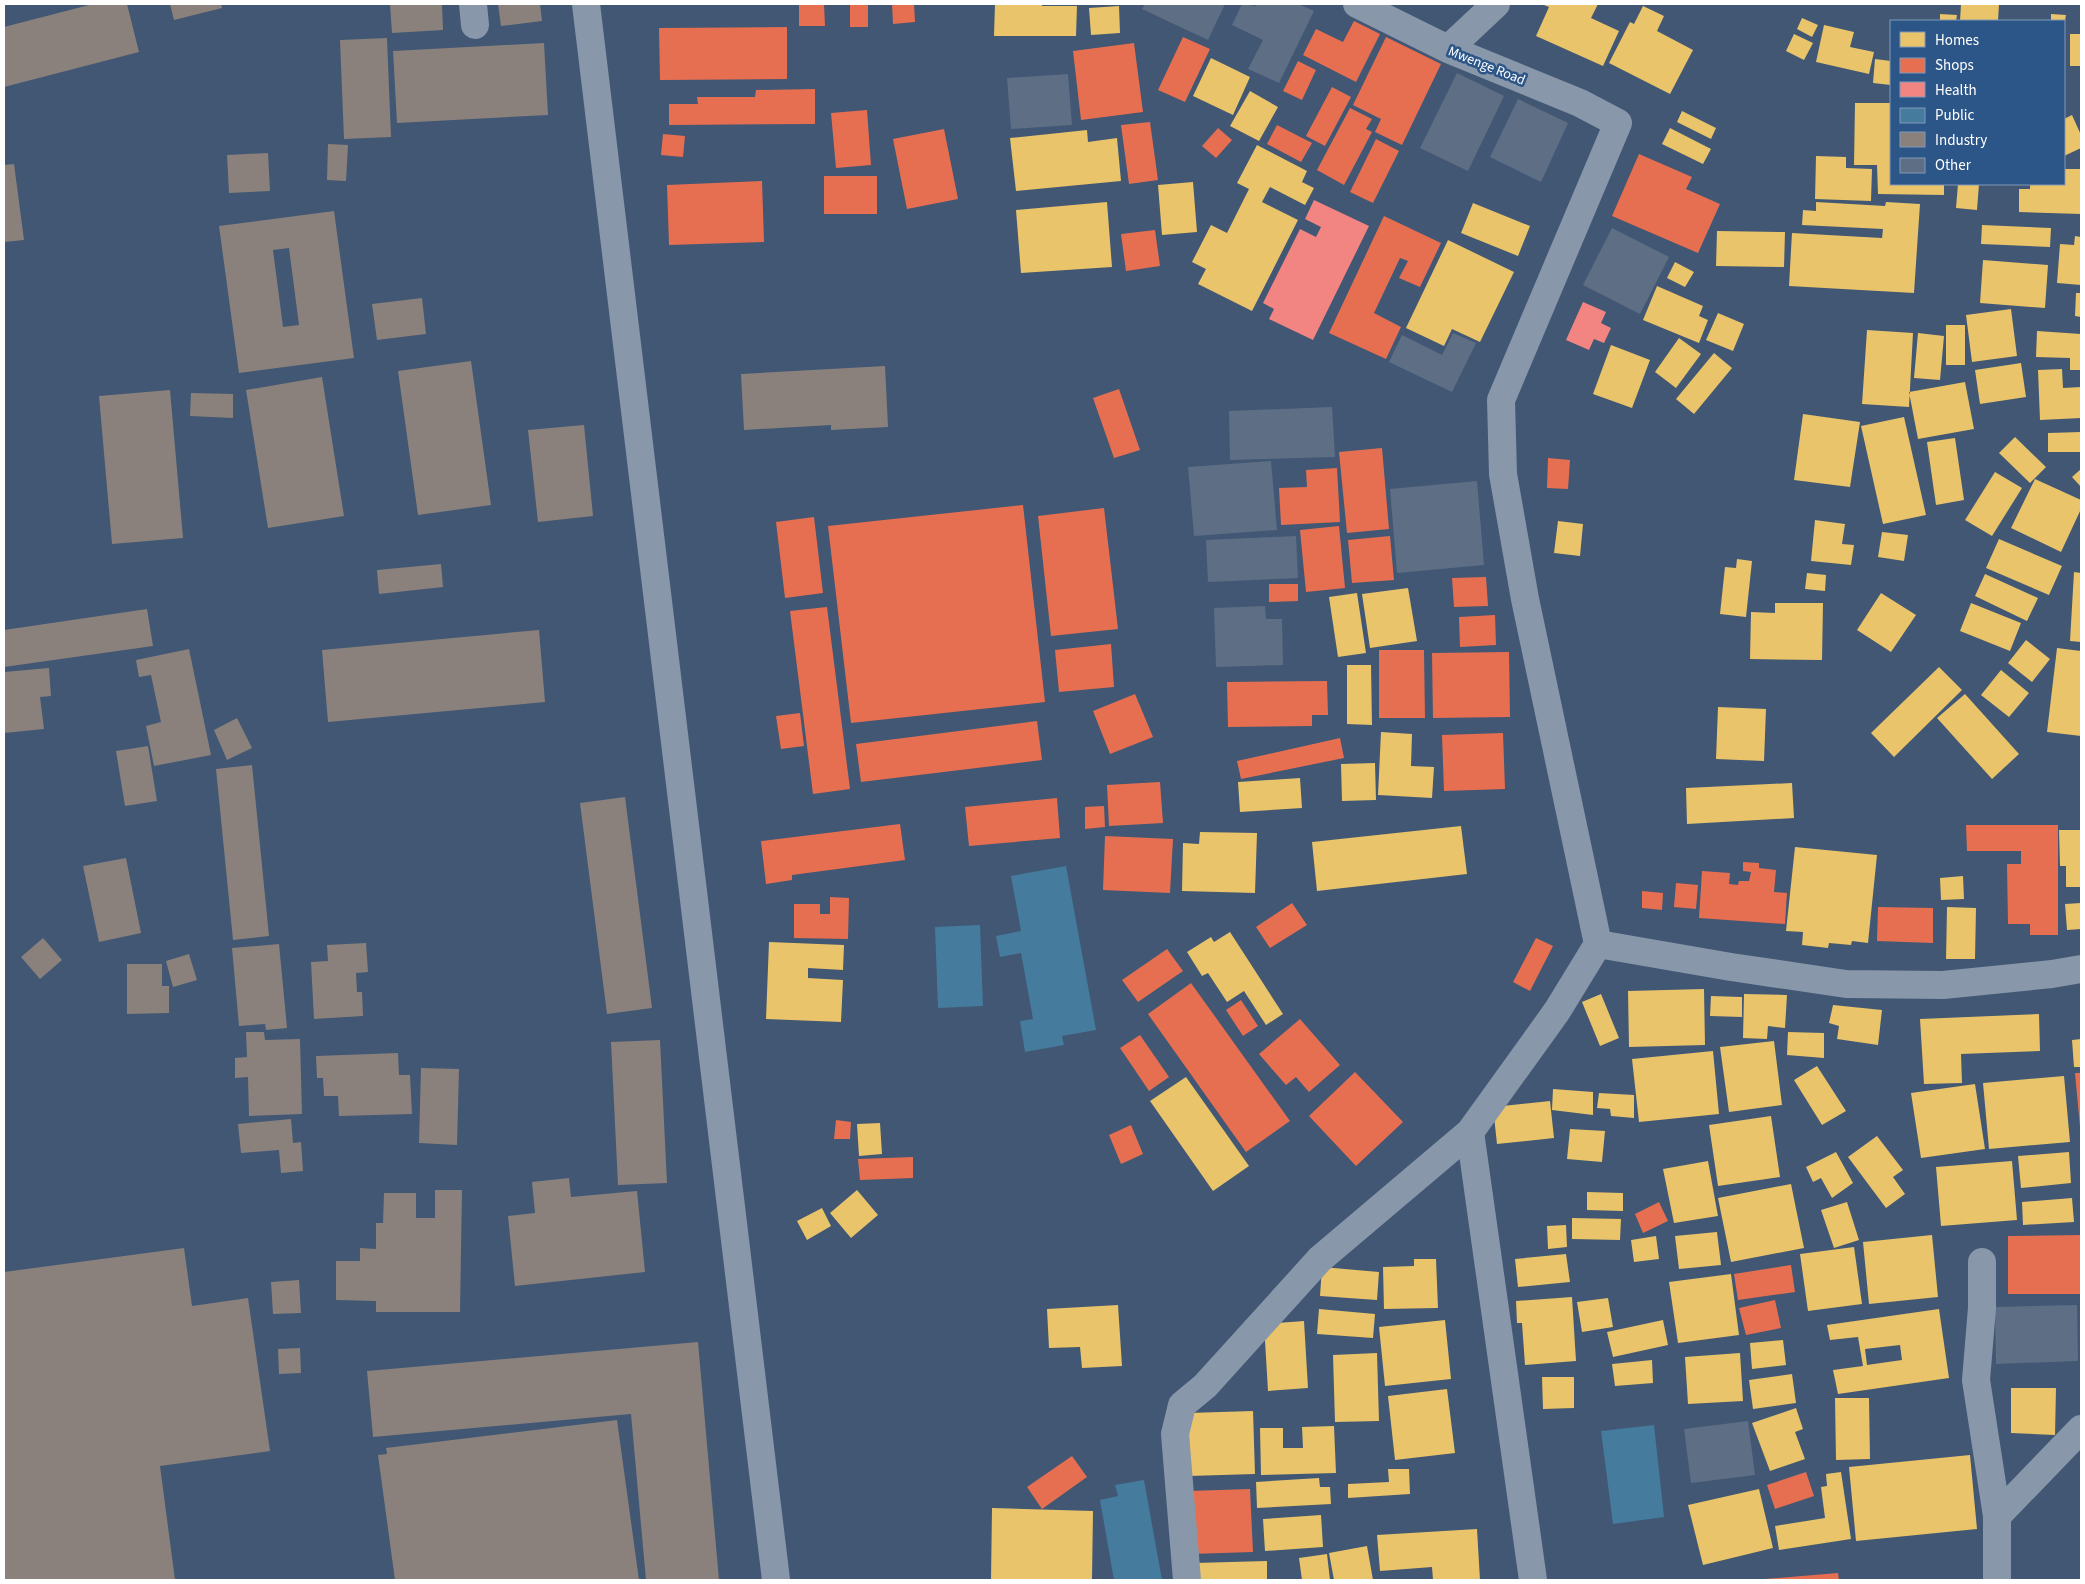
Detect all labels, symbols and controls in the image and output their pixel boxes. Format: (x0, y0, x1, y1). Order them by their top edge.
legend (1890, 20, 2065, 185)
text: Homes (1935, 30, 1979, 51)
street label: Mwenge Road (1445, 41, 1528, 90)
text: Shops (1935, 55, 1974, 76)
text: Health (1935, 80, 1977, 101)
text: Public (1935, 105, 1974, 126)
text: Industry (1935, 130, 1987, 151)
text: Other (1935, 155, 1972, 176)

